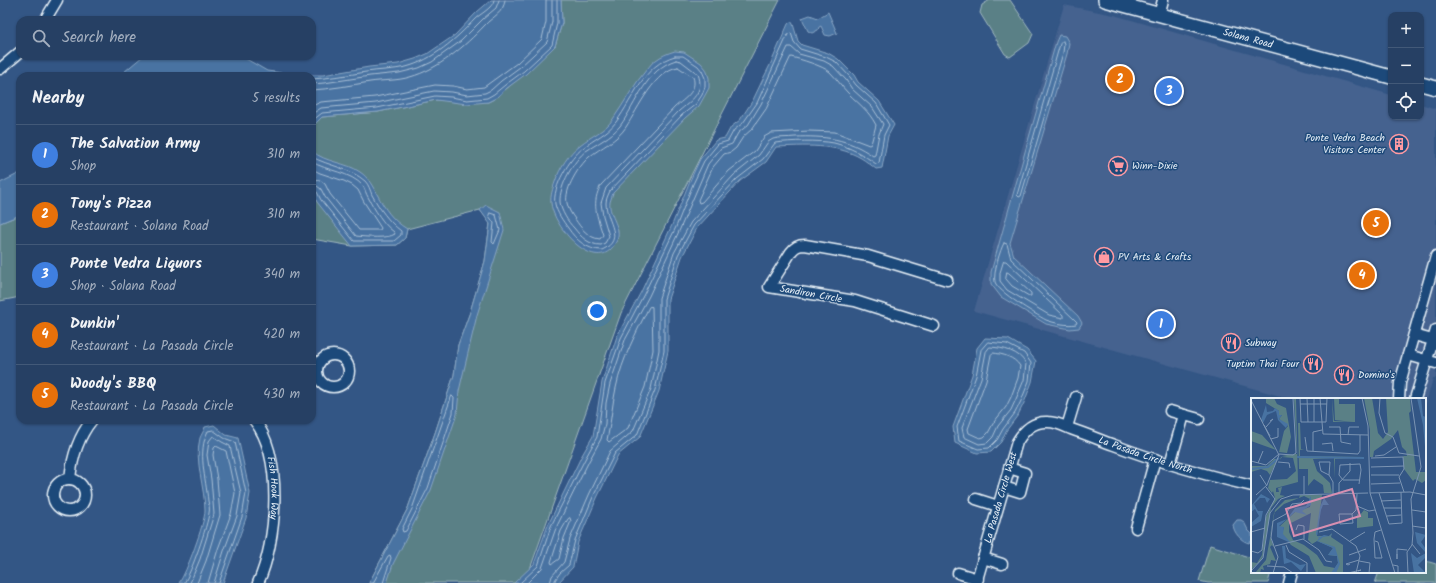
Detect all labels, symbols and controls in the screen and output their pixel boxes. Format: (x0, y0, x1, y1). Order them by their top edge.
map controls (1388, 12, 1424, 120)
button: + (1388, 12, 1424, 48)
search box (16, 16, 316, 60)
street label: Solana Road (1221, 24, 1276, 53)
text: Search here (62, 26, 136, 50)
icon: search (30, 27, 52, 49)
button: − (1388, 48, 1424, 84)
pin: 2 (1107, 64, 1133, 94)
pin: 3 (1156, 76, 1182, 106)
button: locate (1388, 84, 1424, 120)
text: Nearby (32, 85, 84, 112)
text: 5 results (252, 88, 300, 109)
place label: Ponte Vedra Beach Visitors Center (1305, 130, 1386, 158)
text: The Salvation Army (70, 132, 200, 156)
building icon: Ponte Vedra Beach Visitors Center (1388, 133, 1410, 155)
text: 1 (43, 144, 47, 165)
text: 310 m (266, 144, 300, 165)
supermarket icon: Winn-Dixie (1107, 155, 1129, 177)
text: Shop (70, 156, 96, 177)
place label: Winn-Dixie (1132, 158, 1178, 174)
text: Tony's Pizza (70, 192, 151, 216)
text: 2 (41, 204, 49, 225)
text: 310 m (266, 204, 300, 225)
pin: 5 (1363, 208, 1389, 238)
text: Restaurant · Solana Road (70, 216, 209, 237)
shop icon: PV Arts & Crafts (1093, 246, 1115, 268)
place label: PV Arts & Crafts (1118, 249, 1192, 265)
text: Ponte Vedra Liquors (70, 252, 202, 276)
pin: 4 (1349, 260, 1375, 290)
text: 3 (41, 264, 49, 285)
text: 340 m (263, 264, 300, 285)
text: Shop · Solana Road (70, 276, 176, 297)
street label: Sandiron Circle (779, 281, 844, 307)
your location (587, 301, 607, 321)
pin: 1 (1148, 309, 1174, 339)
text: Dunkin' (70, 312, 119, 336)
text: 4 (41, 324, 49, 345)
text: 420 m (263, 324, 300, 345)
restaurant icon: Subway (1220, 332, 1242, 354)
place label: Subway (1245, 335, 1277, 351)
text: Restaurant · La Pasada Circle (70, 336, 233, 357)
restaurant icon: Tuptim Thai Four (1302, 353, 1324, 375)
place label: Tuptim Thai Four (1226, 356, 1300, 372)
restaurant icon: Domino's (1333, 364, 1355, 386)
place label: Domino's (1358, 367, 1396, 383)
text: Woody's BBQ (70, 372, 156, 396)
text: 5 (42, 384, 48, 405)
text: 430 m (263, 384, 300, 405)
text: Restaurant · La Pasada Circle (70, 396, 233, 417)
inset map (1251, 398, 1426, 573)
street label: La Pasada Circle North (1096, 432, 1194, 478)
street label: La Pasada Circle West (980, 450, 1022, 545)
street label: Fish Hook Way (262, 455, 282, 520)

